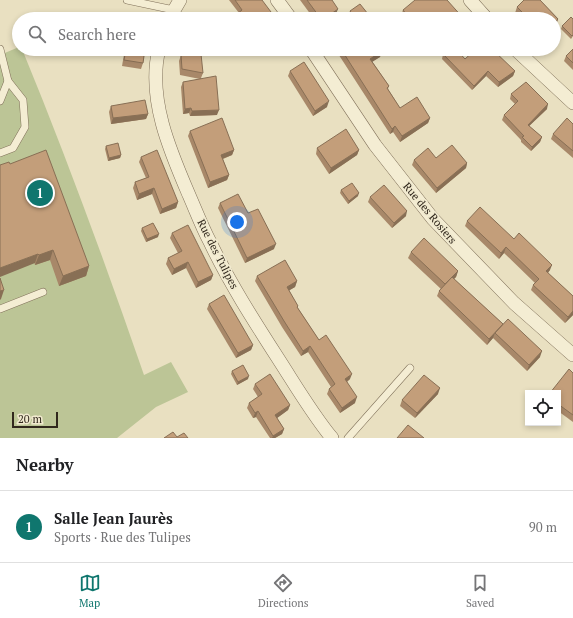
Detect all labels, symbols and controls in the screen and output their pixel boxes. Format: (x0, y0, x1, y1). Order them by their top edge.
search box (12, 12, 561, 56)
icon: search (26, 23, 48, 45)
text: Search here (58, 24, 136, 44)
pin: 1 (27, 178, 53, 208)
street label: Rue des Rosiers (400, 179, 460, 247)
your location (227, 212, 247, 232)
street label: Rue des Tulipes (194, 217, 242, 291)
map controls (525, 390, 561, 426)
button: locate (525, 390, 561, 426)
scale bar (12, 410, 58, 429)
text: 20 m (18, 412, 42, 426)
text: Nearby (16, 453, 74, 476)
text: Salle Jean Jaurès (54, 508, 173, 528)
text: 1 (25, 518, 33, 536)
text: 90 m (529, 518, 557, 536)
text: Sports · Rue des Tulipes (54, 528, 191, 546)
tab: Map (79, 572, 101, 610)
tab: Directions (258, 572, 309, 610)
tab: Saved (466, 572, 494, 610)

